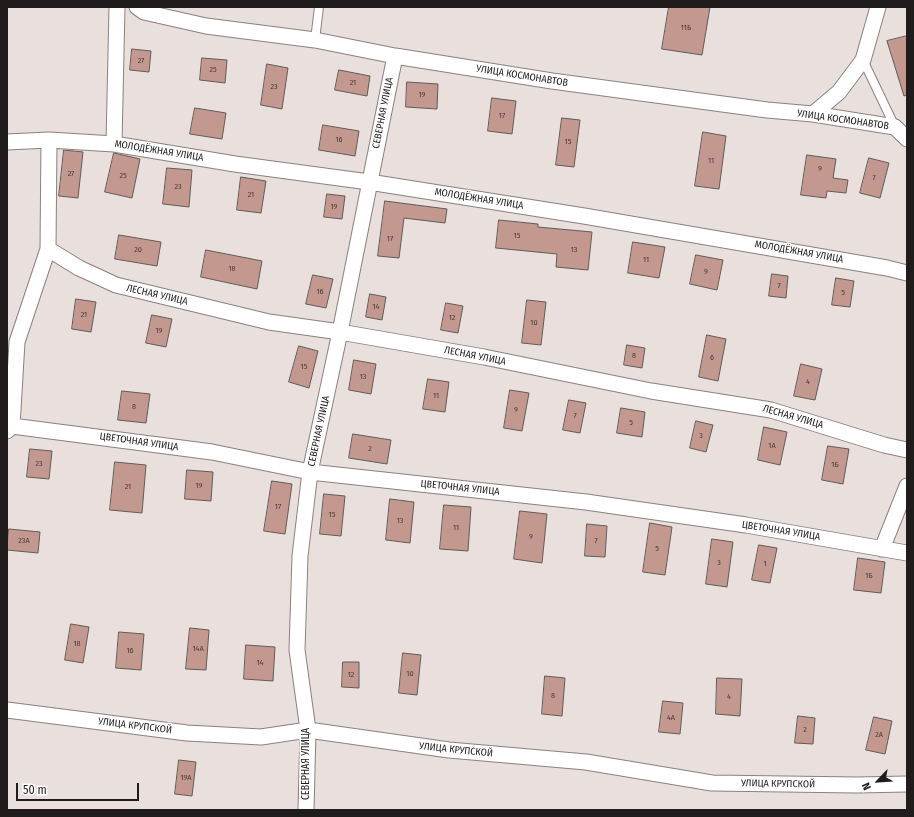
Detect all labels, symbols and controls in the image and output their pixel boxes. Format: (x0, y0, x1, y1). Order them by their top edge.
house number: 11Б (681, 23, 691, 33)
house number: 27 (138, 56, 144, 66)
street label: УЛИЦА КОСМОНАВТОВ (475, 63, 569, 89)
house number: 25 (209, 65, 217, 75)
street label: СЕВЕРНАЯ УЛИЦА (370, 76, 396, 150)
house number: 21 (350, 78, 356, 88)
house number: 23 (270, 82, 278, 92)
house number: 19 (418, 90, 426, 100)
street label: УЛИЦА КОСМОНАВТОВ (796, 108, 890, 132)
house number: 17 (499, 111, 505, 121)
house number: 16 (335, 135, 343, 145)
house number: 15 (565, 137, 571, 147)
street label: МОЛОДЁЖНАЯ УЛИЦА (114, 138, 204, 164)
house number: 11 (708, 156, 714, 166)
house number: 9 (818, 164, 822, 174)
house number: 27 (68, 169, 74, 179)
house number: 25 (119, 171, 127, 181)
house number: 7 (872, 173, 876, 183)
house number: 23 (174, 182, 182, 192)
street label: МОЛОДЁЖНАЯ УЛИЦА (434, 186, 524, 212)
house number: 21 (248, 190, 254, 200)
house number: 19 (330, 202, 338, 212)
house number: 15 (514, 231, 520, 241)
house number: 17 (387, 234, 393, 244)
street label: МОЛОДЁЖНАЯ УЛИЦА (754, 238, 844, 266)
house number: 20 (134, 245, 142, 255)
house number: 13 (571, 245, 577, 255)
house number: 11 (643, 255, 649, 265)
house number: 18 (228, 264, 236, 274)
house number: 9 (704, 267, 708, 277)
house number: 7 (777, 281, 781, 291)
street label: ЛЕСНАЯ УЛИЦА (125, 282, 189, 308)
house number: 16 (316, 287, 324, 297)
house number: 5 (841, 288, 845, 298)
house number: 14 (373, 302, 379, 312)
house number: 21 (81, 310, 87, 320)
house number: 12 (449, 313, 455, 323)
house number: 10 (530, 318, 538, 328)
house number: 19 (155, 326, 163, 336)
street label: ЛЕСНАЯ УЛИЦА (443, 344, 507, 368)
house number: 8 (632, 351, 636, 361)
house number: 6 (710, 353, 714, 363)
house number: 15 (301, 362, 307, 372)
house number: 13 (360, 372, 366, 382)
house number: 4 (806, 377, 810, 387)
house number: 11 (433, 391, 439, 401)
street label: СЕВЕРНАЯ УЛИЦА (306, 394, 332, 468)
house number: 8 (132, 402, 136, 412)
street label: ЛЕСНАЯ УЛИЦА (761, 403, 825, 431)
house number: 9 (514, 405, 518, 415)
house number: 7 (573, 411, 577, 421)
house number: 5 (629, 418, 633, 428)
street label: ЦВЕТОЧНАЯ УЛИЦА (99, 431, 179, 453)
house number: 3 (699, 431, 703, 441)
house number: 1А (768, 441, 776, 451)
house number: 2 (368, 444, 372, 454)
house number: 23 (35, 459, 43, 469)
house number: 1Б (831, 460, 839, 470)
street label: ЦВЕТОЧНАЯ УЛИЦА (420, 478, 500, 498)
house number: 19 (195, 481, 203, 491)
house number: 21 (125, 482, 131, 492)
house number: 17 (275, 502, 281, 512)
house number: 15 (329, 510, 335, 520)
house number: 13 (397, 516, 403, 526)
street label: ЦВЕТОЧНАЯ УЛИЦА (741, 519, 821, 543)
house number: 11 (453, 523, 459, 533)
house number: 9 (529, 532, 533, 542)
house number: 23А (18, 536, 30, 546)
house number: 7 (594, 536, 598, 546)
house number: 5 (655, 544, 659, 554)
house number: 3 (717, 558, 721, 568)
house number: 1 (763, 559, 767, 569)
house number: 1Б (865, 571, 873, 581)
house number: 18 (73, 639, 81, 649)
house number: 14А (192, 644, 204, 654)
house number: 16 (126, 646, 134, 656)
house number: 14 (257, 658, 263, 668)
house number: 10 (406, 669, 414, 679)
house number: 12 (348, 670, 354, 680)
house number: 8 (551, 691, 555, 701)
house number: 4 (727, 692, 731, 702)
house number: 4А (667, 713, 675, 723)
street label: УЛИЦА КРУПСКОЙ (97, 716, 173, 736)
house number: 2 (803, 725, 807, 735)
street label: СЕВЕРНАЯ УЛИЦА (300, 728, 312, 800)
house number: 2А (875, 730, 883, 740)
street label: УЛИЦА КРУПСКОЙ (419, 740, 493, 760)
north arrow (858, 761, 898, 801)
house number: 19А (180, 773, 192, 783)
scale bar (18, 775, 141, 801)
street label: УЛИЦА КРУПСКОЙ (741, 777, 815, 791)
text: N (859, 781, 874, 792)
text: 50 m (23, 783, 47, 797)

